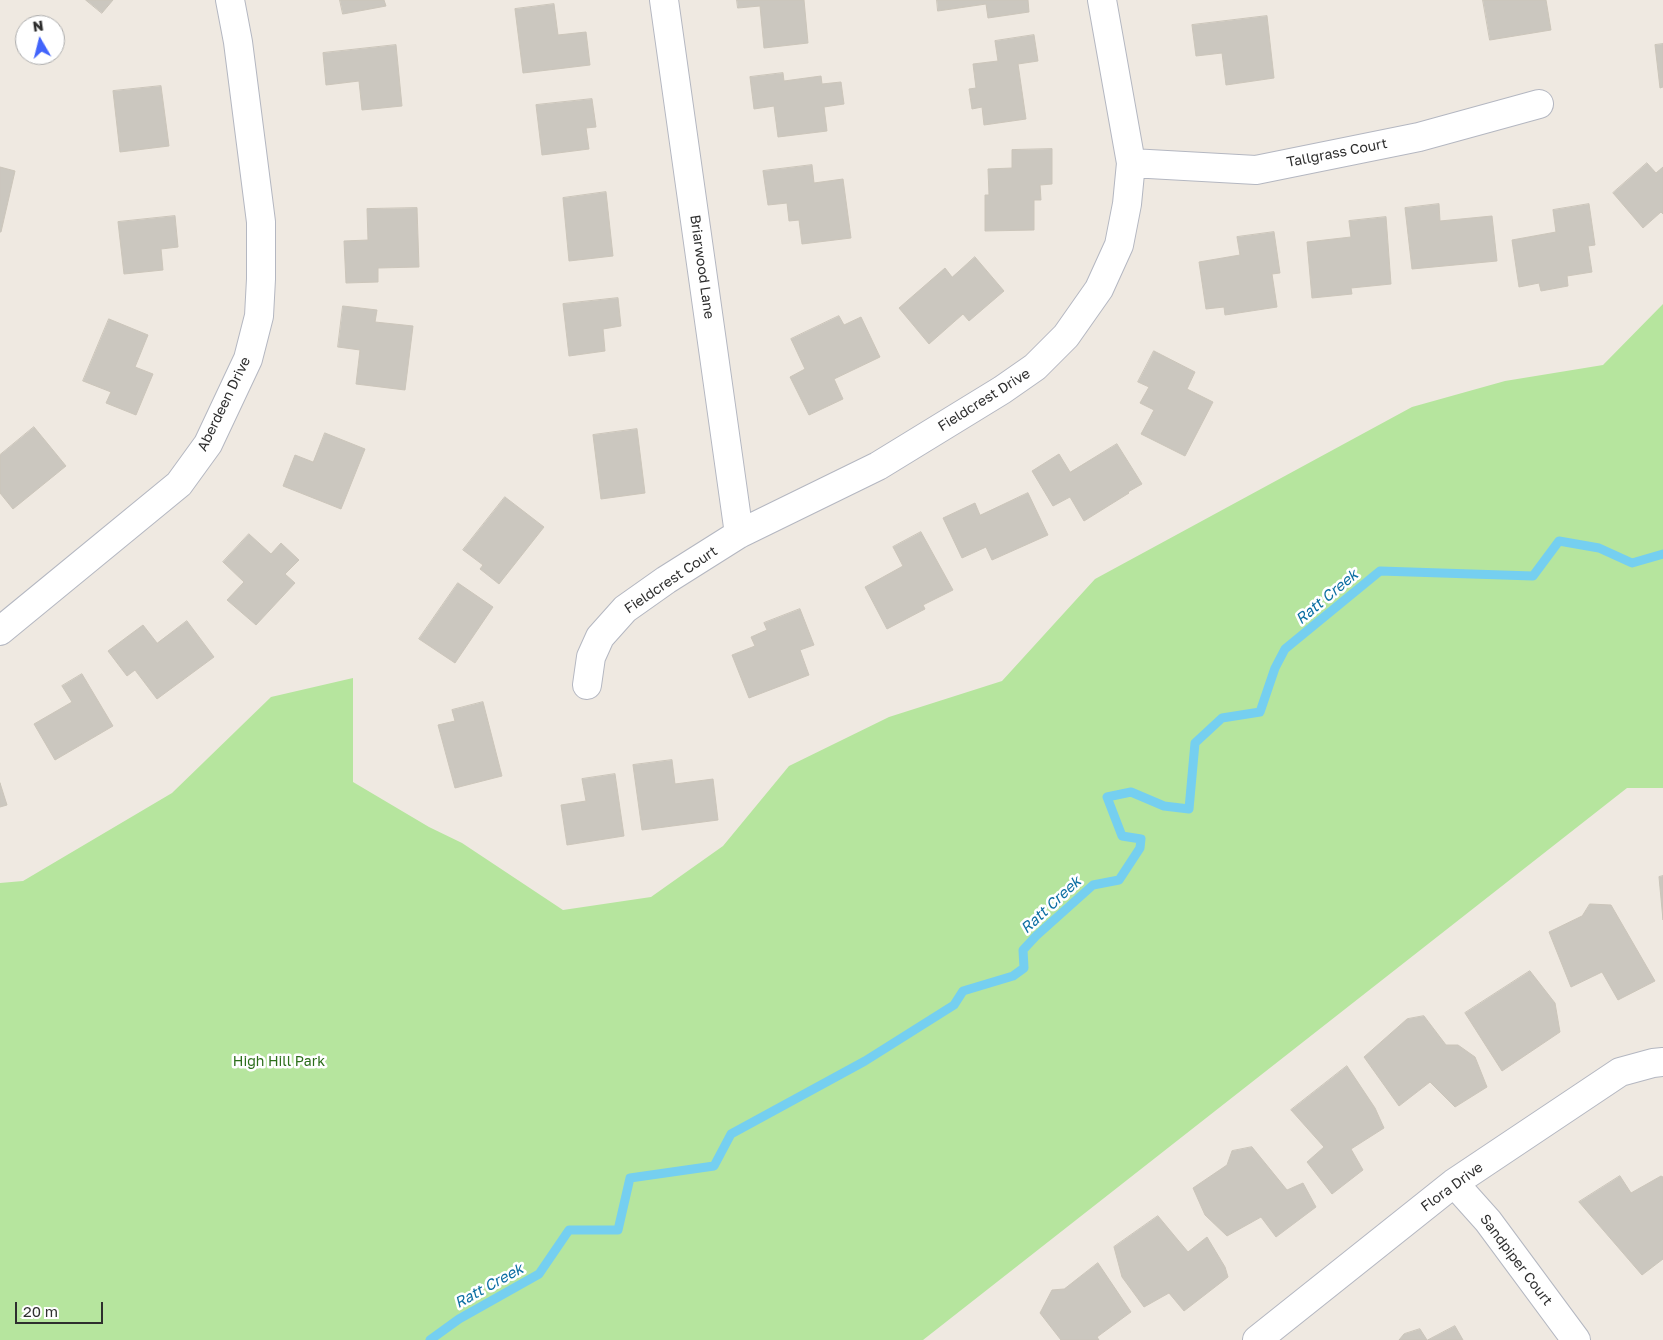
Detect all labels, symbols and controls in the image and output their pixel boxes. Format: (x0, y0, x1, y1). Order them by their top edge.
north arrow (15, 15, 65, 65)
text: N (32, 16, 44, 35)
street label: Tallgrass Court (1285, 135, 1389, 171)
street label: Briarwood Lane (686, 214, 718, 320)
street label: Aberdeen Drive (194, 354, 254, 454)
street label: Fieldcrest Drive (935, 365, 1033, 435)
street label: Fieldcrest Court (621, 543, 721, 617)
water label: Ratt Creek (1292, 566, 1362, 628)
water label: Ratt Creek (1017, 873, 1085, 937)
park label: High Hill Park (233, 1054, 325, 1070)
street label: Flora Drive (1418, 1159, 1486, 1215)
street label: Sandpiper Court (1476, 1211, 1556, 1309)
water label: Ratt Creek (452, 1260, 526, 1312)
scale bar (18, 1292, 105, 1324)
text: 20 m (23, 1302, 58, 1320)

